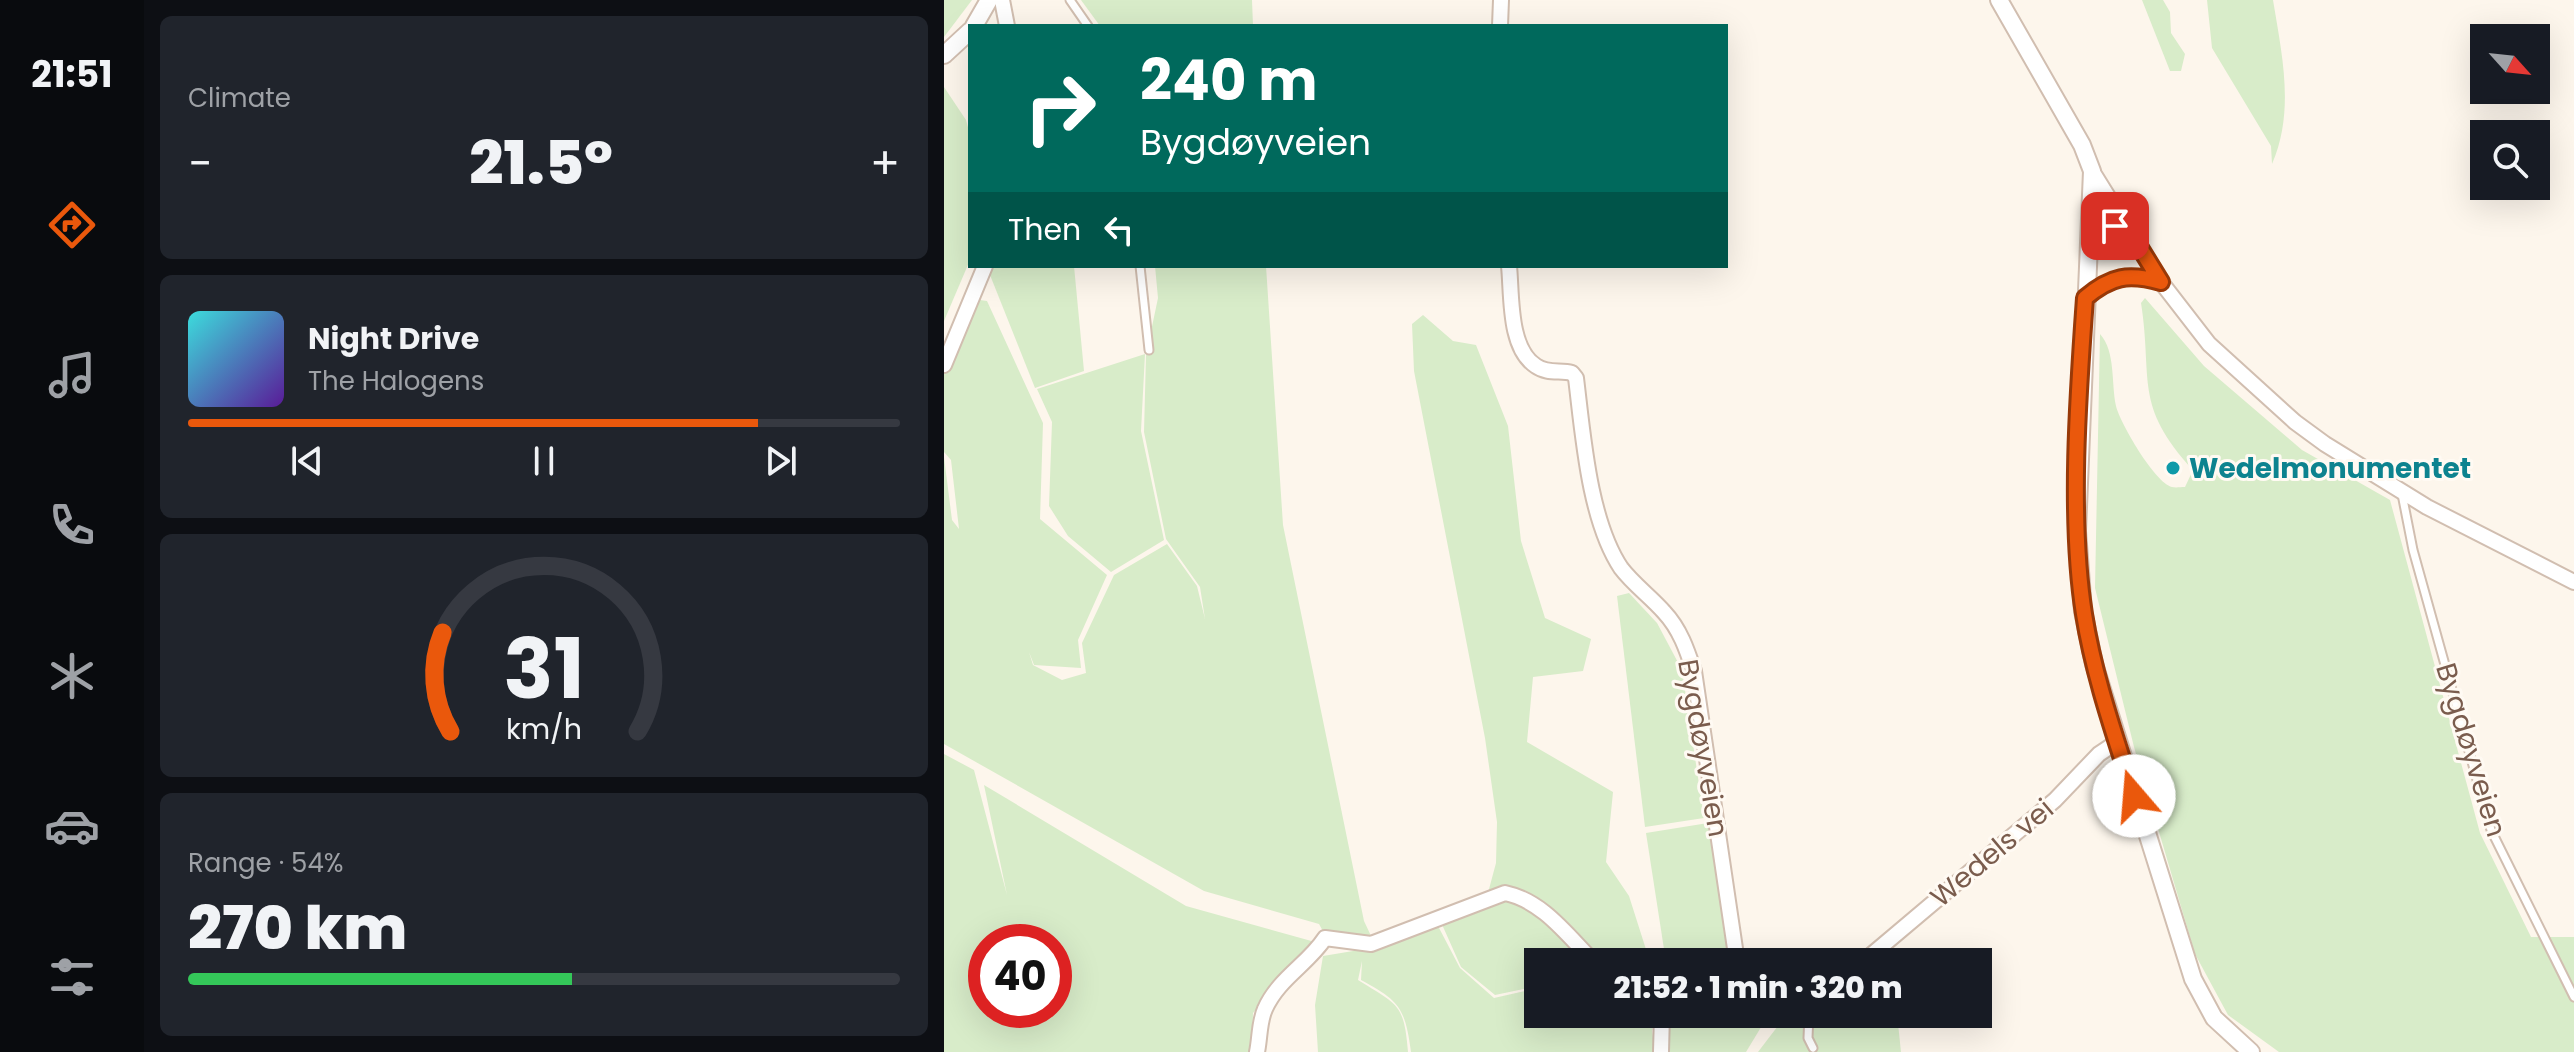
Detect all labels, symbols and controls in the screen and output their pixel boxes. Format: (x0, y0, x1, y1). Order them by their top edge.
north arrow (2470, 24, 2550, 104)
map controls (2470, 24, 2550, 200)
text: 240 m (1140, 41, 1318, 120)
text: 21:51 (31, 49, 113, 100)
icon: right (1008, 56, 1112, 160)
text: Climate (188, 80, 291, 116)
text: Bygdøyveien (1140, 117, 1371, 168)
button: search (2470, 120, 2550, 200)
text: 21.5° (469, 121, 613, 205)
text: − (188, 133, 212, 194)
text: + (870, 133, 900, 194)
pin (2081, 192, 2149, 260)
icon: directions (44, 197, 100, 253)
icon: arrive (2093, 204, 2137, 248)
text: Then (1008, 208, 1081, 251)
icon: left (1097, 208, 1141, 252)
text: Night Drive (308, 317, 479, 360)
icon: music (44, 347, 100, 403)
text: The Halogens (308, 363, 484, 399)
icon: previous (285, 439, 329, 483)
icon: pause (522, 439, 566, 483)
icon: next (759, 439, 803, 483)
place label: Wedelmonumentet (2189, 449, 2471, 488)
marker: Wedelmonumentet (2164, 459, 2182, 477)
icon: phone (44, 497, 100, 553)
text: 31 (503, 610, 585, 726)
icon: climate (44, 648, 100, 704)
street label: Bygdøyveien (1668, 656, 1738, 840)
street label: Bygdøyveien (2426, 658, 2516, 842)
text: km/h (506, 709, 582, 749)
position arrow (2092, 754, 2176, 838)
street label: Wedels vei (1922, 790, 2062, 916)
icon: car (44, 798, 100, 854)
text: Range · 54% (188, 845, 344, 881)
text: 270 km (188, 886, 407, 970)
speed limit sign: 40 (968, 924, 1072, 1028)
icon: filters (44, 949, 100, 1005)
text: 21:52 · 1 min · 320 m (1614, 966, 1902, 1009)

